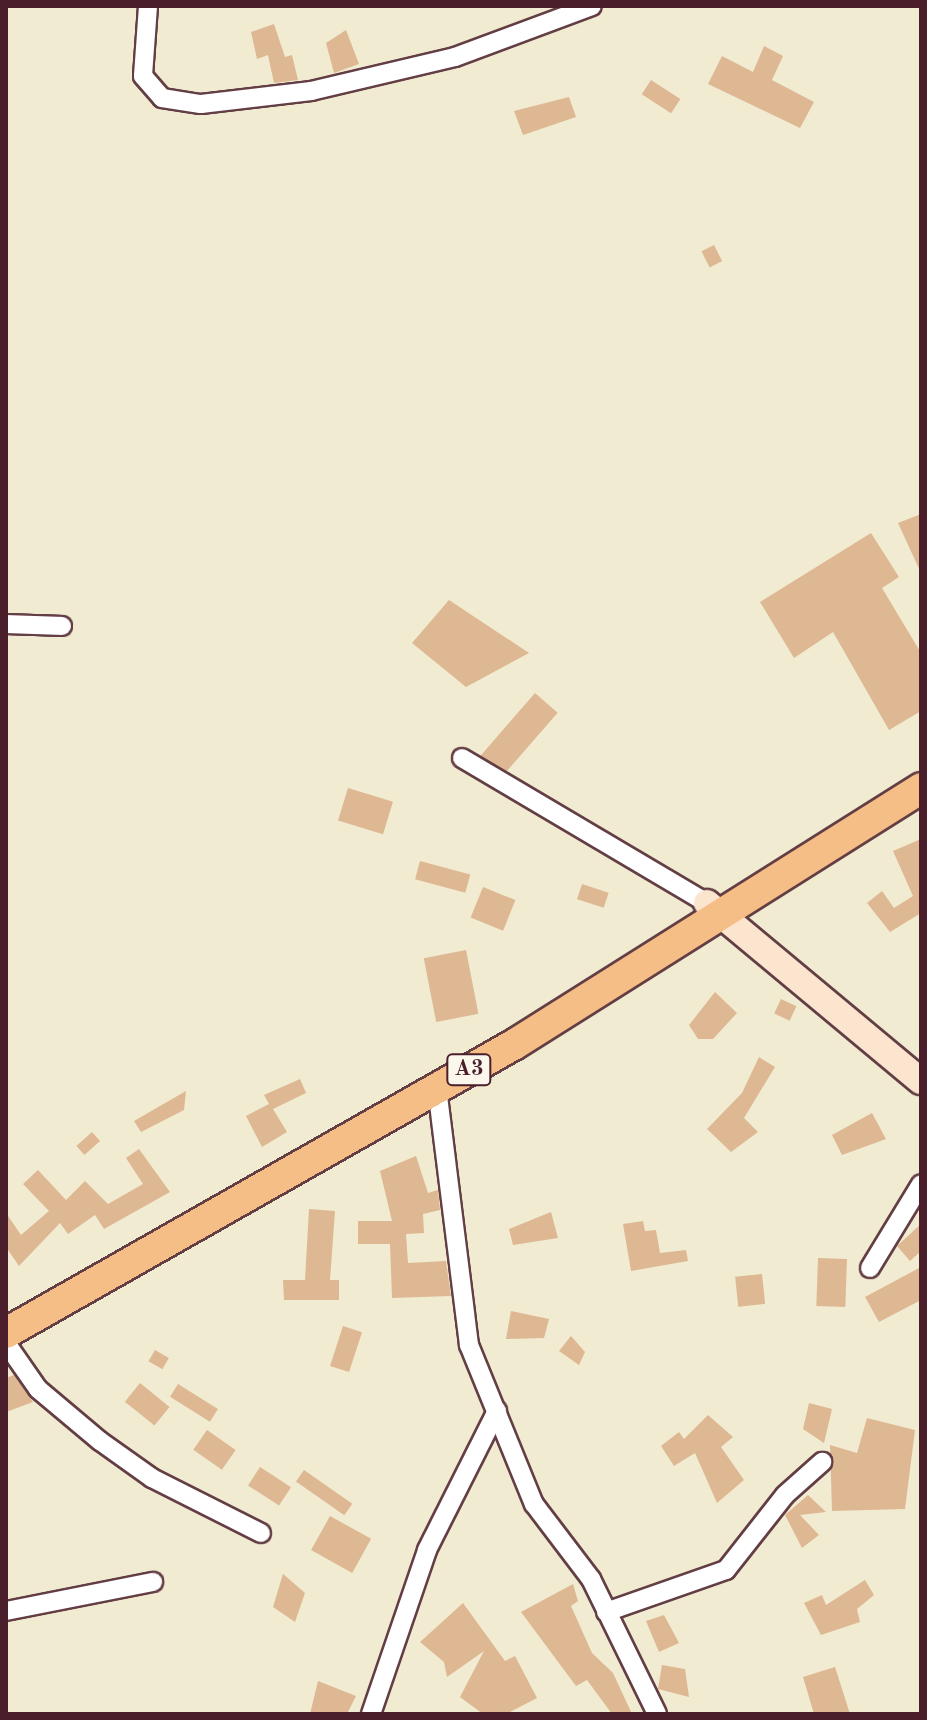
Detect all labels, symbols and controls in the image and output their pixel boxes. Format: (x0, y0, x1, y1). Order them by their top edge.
road number: A3 (445, 1052, 493, 1088)

